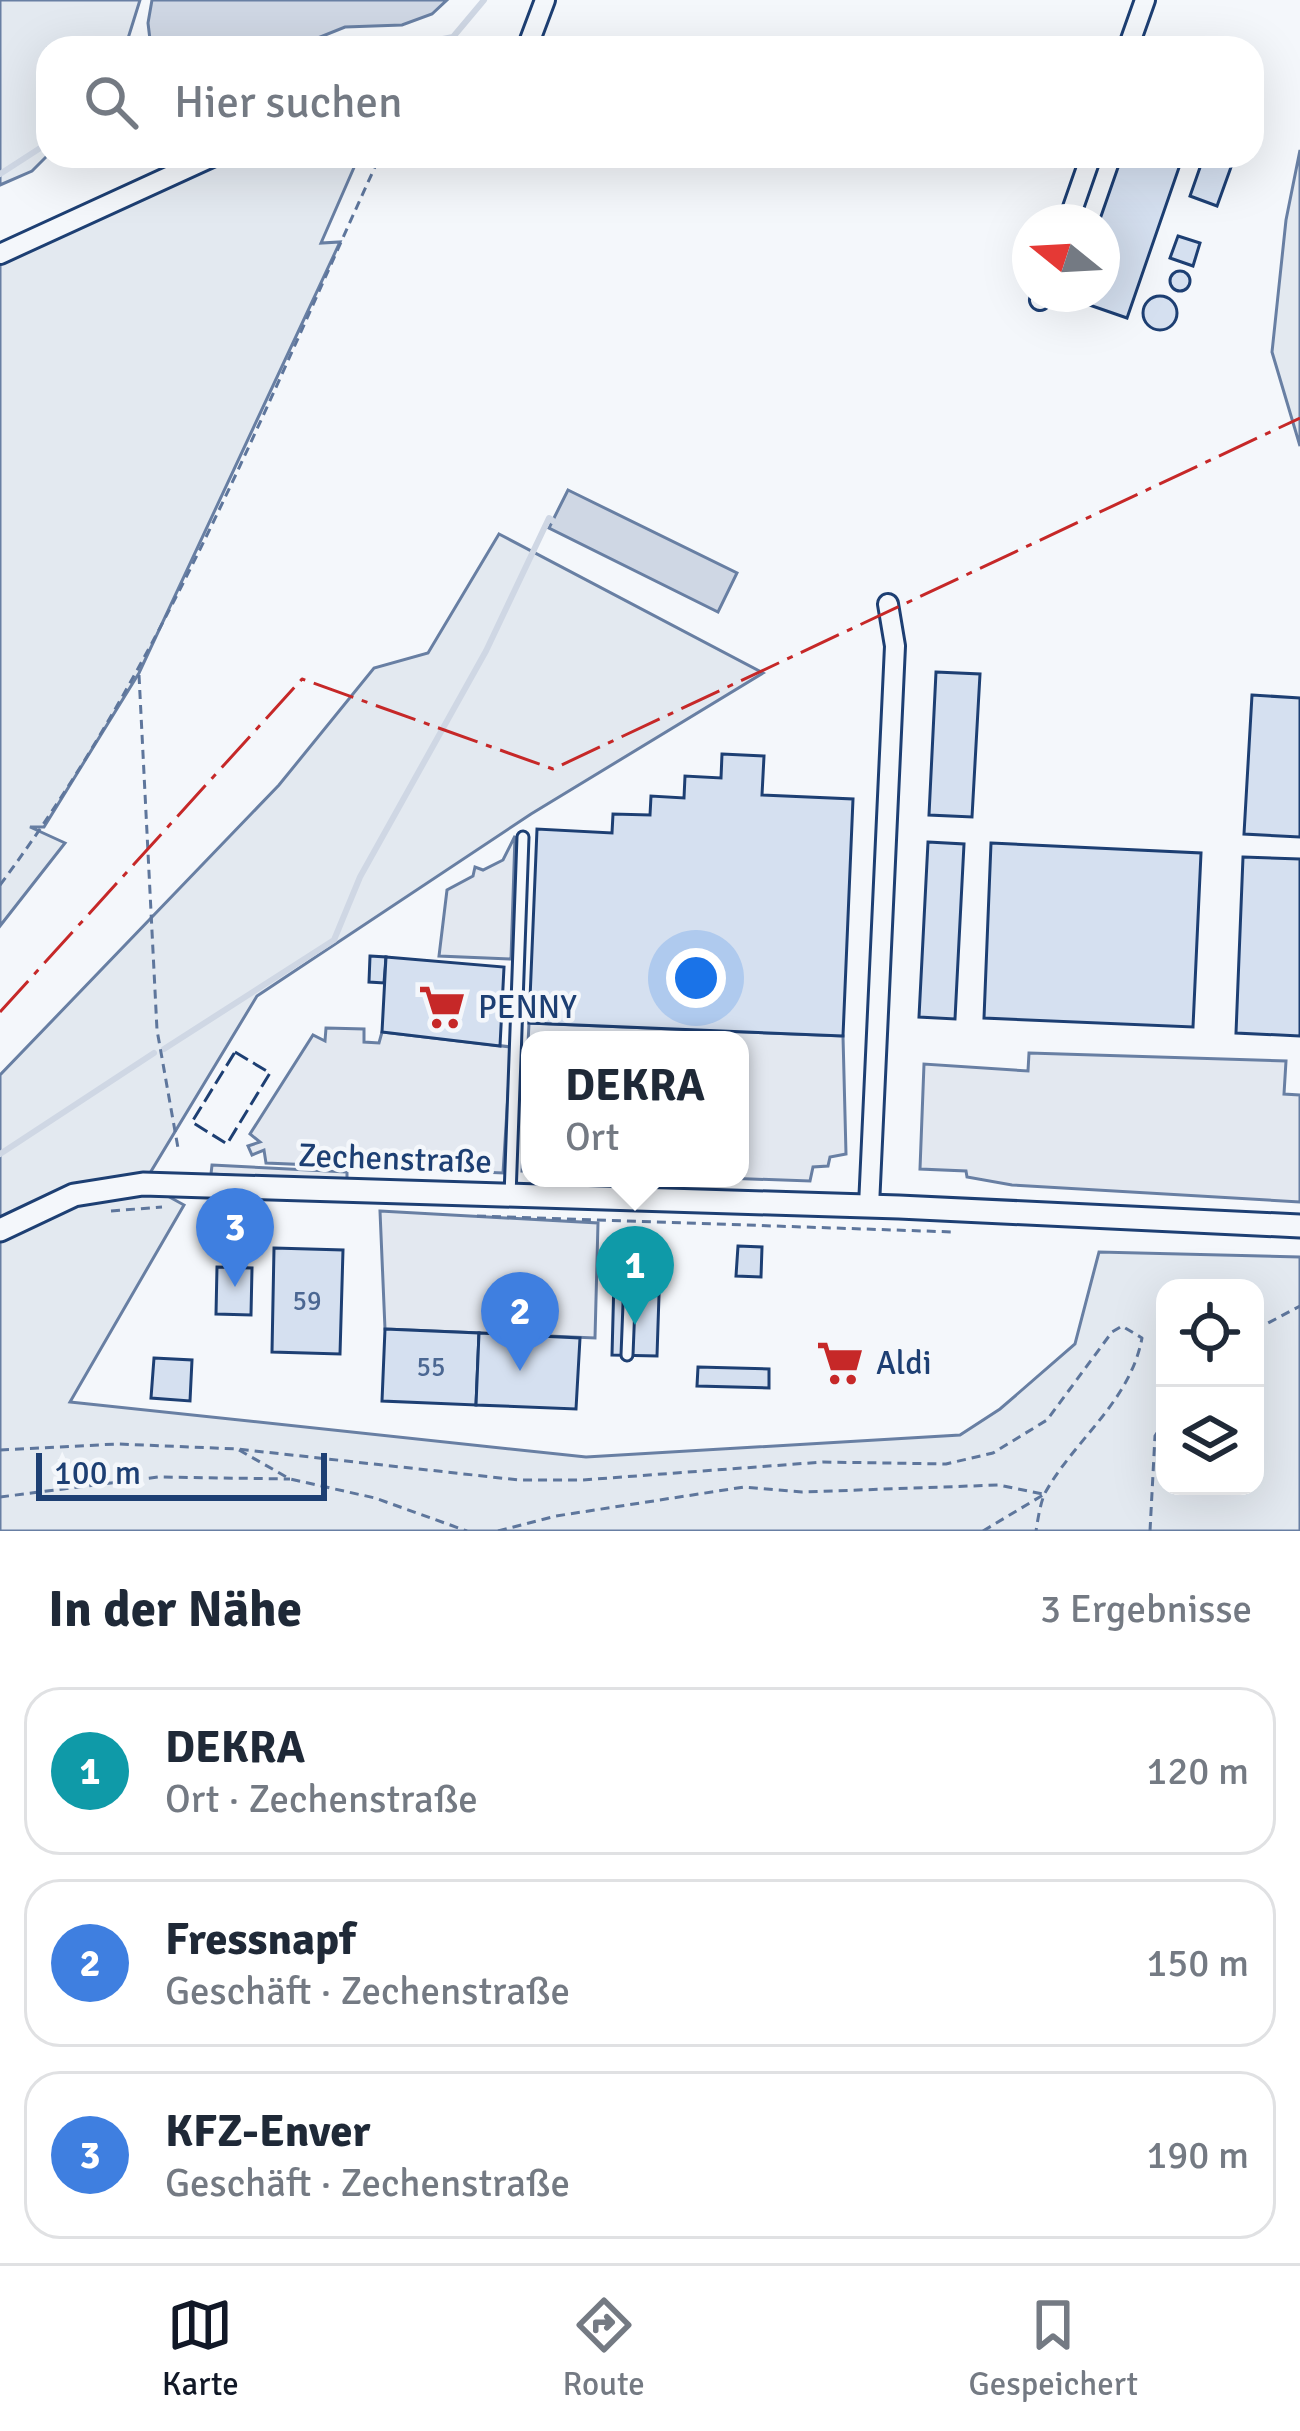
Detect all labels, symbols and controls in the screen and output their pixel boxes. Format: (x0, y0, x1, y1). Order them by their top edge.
search box (36, 36, 1264, 168)
icon: search (78, 69, 144, 135)
text: Hier suchen (174, 75, 403, 130)
north arrow (1012, 204, 1120, 312)
your location (666, 948, 726, 1008)
supermarket icon: PENNY (417, 982, 467, 1032)
place label: PENNY (478, 987, 577, 1028)
popup (521, 1031, 749, 1187)
text: DEKRA (565, 1058, 705, 1113)
text: Ort (565, 1113, 619, 1161)
street label: Zechenstraße (297, 1135, 493, 1183)
pin: 3 (196, 1188, 274, 1287)
pin: 1 (596, 1226, 674, 1325)
pin: 2 (481, 1272, 559, 1371)
map controls (1156, 1279, 1264, 1495)
button: locate (1156, 1279, 1264, 1387)
house number: 59 (292, 1285, 322, 1318)
supermarket icon: Aldi (815, 1338, 865, 1388)
place label: Aldi (876, 1343, 932, 1384)
house number: 55 (416, 1351, 446, 1384)
button: layers (1156, 1387, 1264, 1495)
scale bar (36, 1447, 327, 1500)
text: 100 m (54, 1453, 141, 1494)
text: In der Nähe (48, 1578, 302, 1641)
text: 3 Ergebnisse (1040, 1585, 1252, 1633)
text: DEKRA (165, 1720, 305, 1775)
text: 1 (79, 1747, 101, 1795)
text: 120 m (1146, 1747, 1249, 1795)
text: Ort · Zechenstraße (165, 1775, 478, 1823)
text: Fressnapf (165, 1912, 356, 1967)
text: 2 (79, 1939, 101, 1987)
text: 150 m (1146, 1939, 1249, 1987)
text: Geschäft · Zechenstraße (165, 1967, 570, 2015)
text: KFZ-Enver (165, 2104, 370, 2159)
text: 3 (79, 2131, 101, 2179)
text: 190 m (1146, 2131, 1249, 2179)
text: Geschäft · Zechenstraße (165, 2159, 570, 2207)
tab: Karte (162, 2292, 239, 2405)
tab: Route (563, 2292, 645, 2405)
tab: Gespeichert (969, 2292, 1138, 2405)

